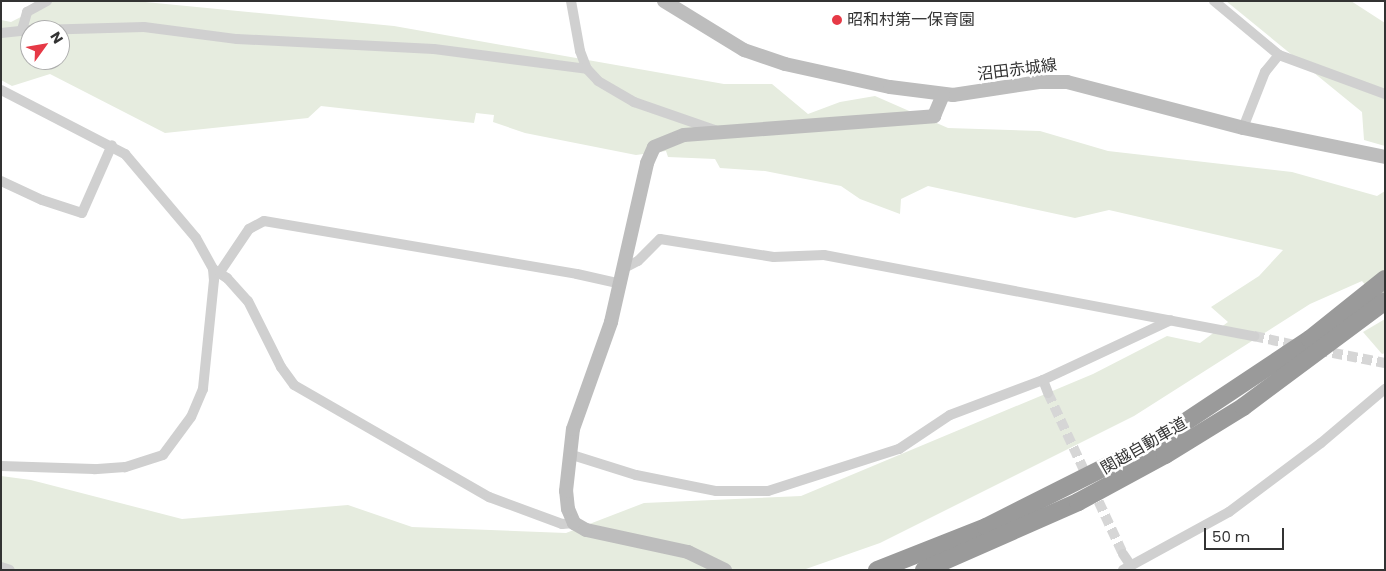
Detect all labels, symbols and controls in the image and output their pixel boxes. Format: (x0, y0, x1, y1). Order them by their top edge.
place label: 昭和村第一保育園 (847, 10, 975, 30)
marker: 昭和村第一保育園 (831, 14, 843, 26)
north arrow (20, 20, 70, 70)
text: N (46, 28, 68, 47)
street label: 沼田赤城線 (976, 56, 1058, 84)
street label: 関越自動車道 (1098, 414, 1190, 478)
scale bar (1206, 518, 1286, 550)
text: 50 m (1212, 526, 1250, 547)

